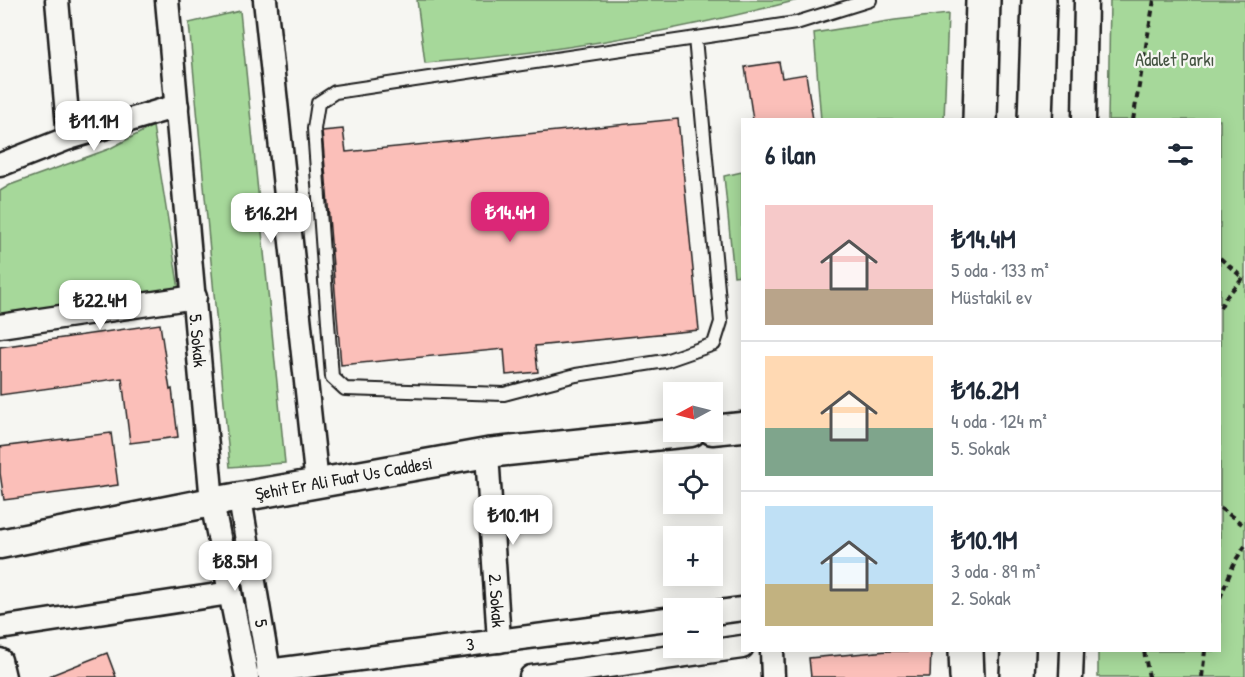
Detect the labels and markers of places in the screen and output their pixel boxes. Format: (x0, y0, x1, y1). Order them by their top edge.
pin: ₺11.1M (45, 101, 143, 152)
pin: ₺14.4M (461, 192, 559, 243)
pin: ₺16.2M (222, 193, 320, 244)
pin: ₺22.4M (51, 280, 149, 331)
pin: ₺10.1M (464, 495, 562, 546)
pin: ₺8.5M (193, 541, 277, 592)

